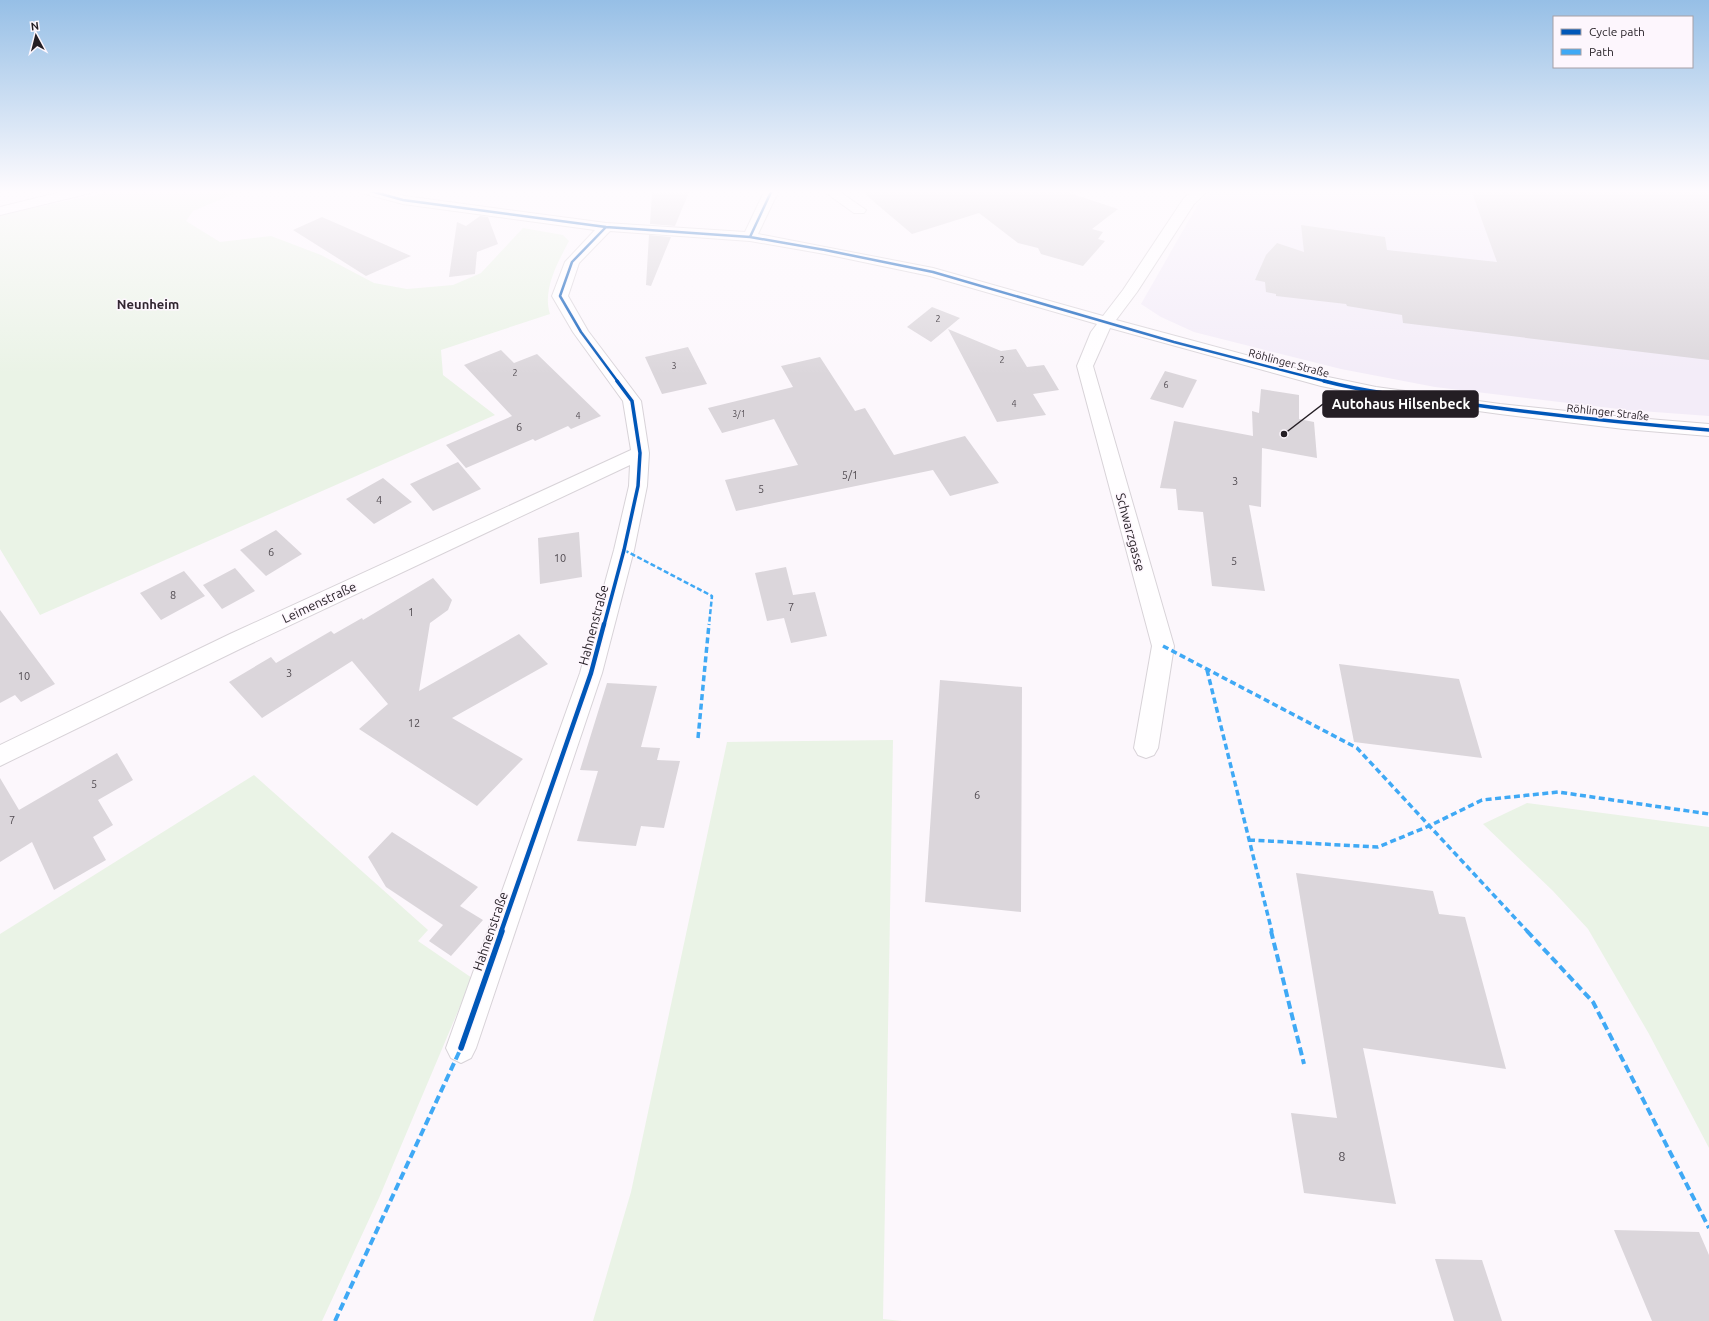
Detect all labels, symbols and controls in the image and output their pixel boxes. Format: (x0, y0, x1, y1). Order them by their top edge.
north arrow (16, 16, 56, 56)
legend (1553, 16, 1693, 68)
text: N (30, 20, 40, 33)
text: Cycle path (1589, 25, 1645, 38)
text: Path (1589, 45, 1614, 58)
district label: Neunheim (117, 297, 179, 311)
house number: 2 (935, 314, 941, 324)
street label: Röhlinger Straße (1247, 346, 1331, 380)
house number: 2 (999, 355, 1005, 365)
house number: 3 (671, 361, 677, 371)
house number: 2 (512, 368, 518, 378)
house number: 6 (1163, 380, 1169, 390)
callout: Autohaus Hilsenbeck (1323, 391, 1478, 417)
text: Autohaus Hilsenbeck (1332, 396, 1470, 412)
house number: 4 (1011, 399, 1017, 409)
street label: Röhlinger Straße (1566, 402, 1650, 422)
house number: 3/1 (732, 409, 746, 419)
house number: 4 (575, 411, 581, 421)
house number: 6 (516, 421, 522, 433)
house number: 5/1 (842, 469, 858, 481)
house number: 3 (1232, 475, 1238, 487)
house number: 5 (758, 483, 764, 495)
street label: Schwarzgasse (1114, 491, 1148, 573)
house number: 4 (376, 494, 382, 506)
house number: 6 (268, 546, 274, 558)
house number: 10 (554, 552, 566, 564)
house number: 5 (1231, 555, 1237, 567)
street label: Leimenstraße (280, 579, 358, 625)
street label: Hahnenstraße (576, 583, 610, 667)
house number: 8 (170, 589, 176, 601)
house number: 7 (788, 601, 794, 613)
house number: 1 (408, 606, 414, 618)
house number: 3 (286, 667, 292, 679)
house number: 10 (18, 670, 30, 682)
house number: 12 (408, 717, 420, 729)
house number: 5 (91, 778, 97, 790)
house number: 6 (974, 789, 980, 801)
house number: 7 (9, 814, 15, 826)
street label: Hahnenstraße (470, 890, 510, 972)
house number: 8 (1338, 1149, 1346, 1163)

